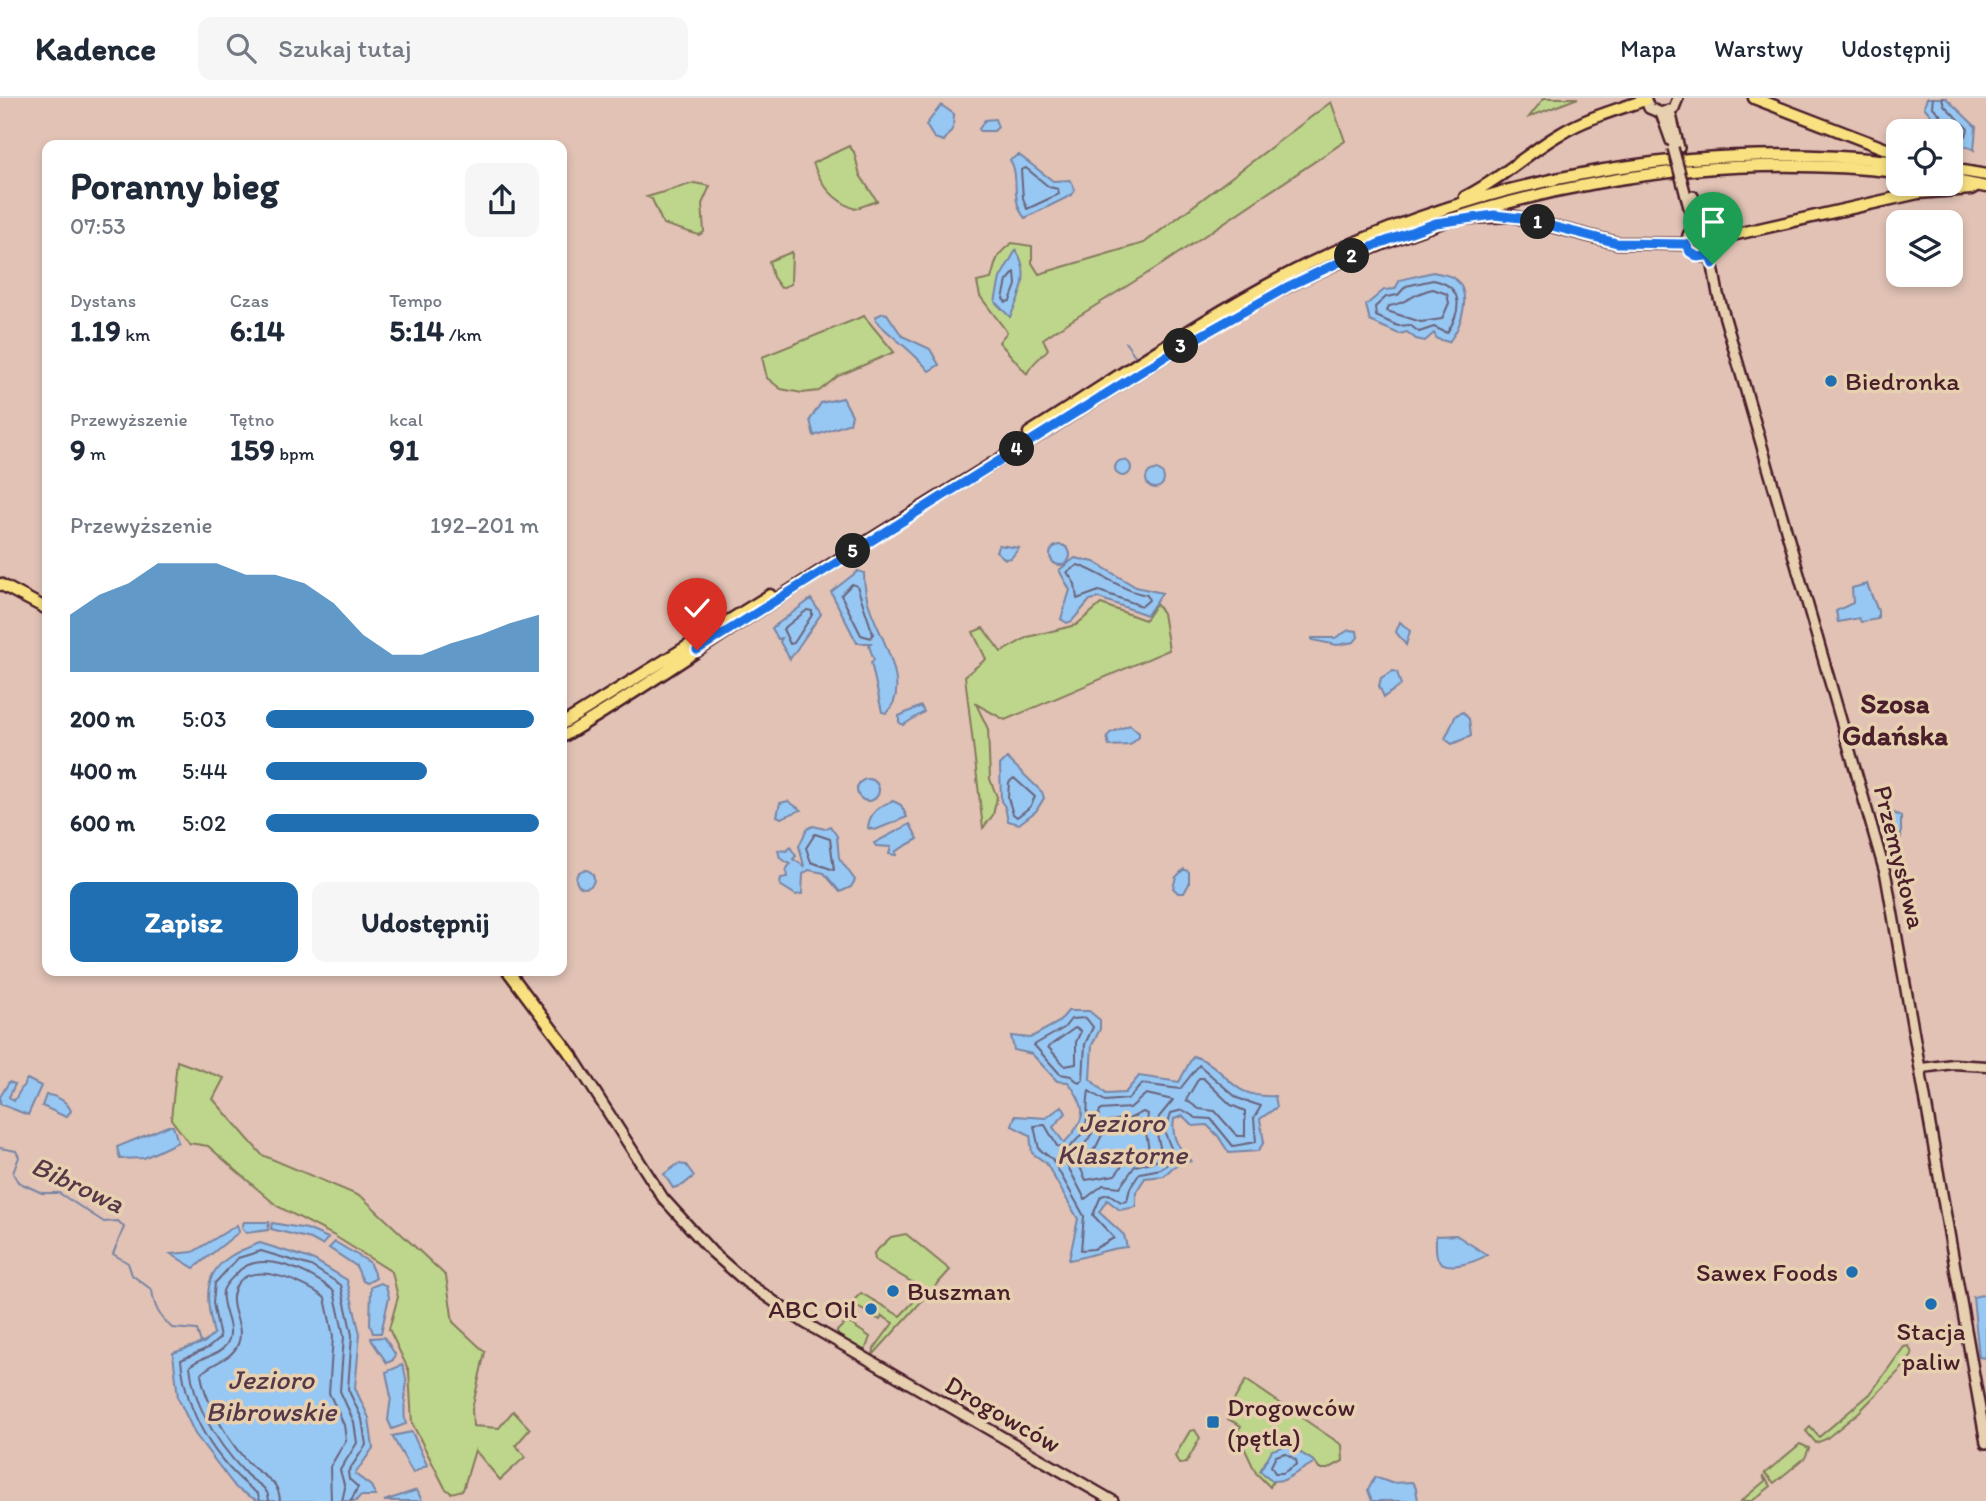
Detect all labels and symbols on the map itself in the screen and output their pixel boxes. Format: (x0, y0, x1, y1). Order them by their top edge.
pin (1683, 192, 1743, 264)
pin: 1 (1520, 204, 1556, 240)
pin: 2 (1334, 238, 1370, 274)
pin: 3 (1164, 328, 1198, 364)
place label: Biedronka (1845, 365, 1960, 397)
marker: Biedronka (1823, 373, 1839, 389)
pin: 4 (1000, 432, 1034, 466)
pin: 5 (836, 533, 870, 568)
pin (667, 578, 727, 650)
district label: Szosa Gdańska (1842, 686, 1948, 752)
street label: Przemysłowa (1867, 782, 1933, 933)
water label: Jezioro Klasztorne (1057, 1105, 1189, 1171)
water label: Bibrowa (26, 1148, 130, 1220)
place label: Sawex Foods (1696, 1256, 1838, 1288)
marker: Sawex Foods (1844, 1264, 1860, 1280)
place label: Buszman (907, 1275, 1011, 1307)
marker: Buszman (885, 1283, 901, 1299)
place label: ABC Oil (768, 1293, 857, 1325)
marker: Stacja paliw (1923, 1296, 1939, 1312)
marker: ABC Oil (863, 1301, 879, 1317)
place label: Stacja paliw (1897, 1315, 1966, 1377)
water label: Jezioro Bibrowskie (206, 1362, 338, 1428)
street label: Drogowców (939, 1368, 1067, 1460)
place label: Drogowców (pętla) (1227, 1391, 1355, 1453)
marker: Drogowców (pętla) (1205, 1414, 1221, 1430)

